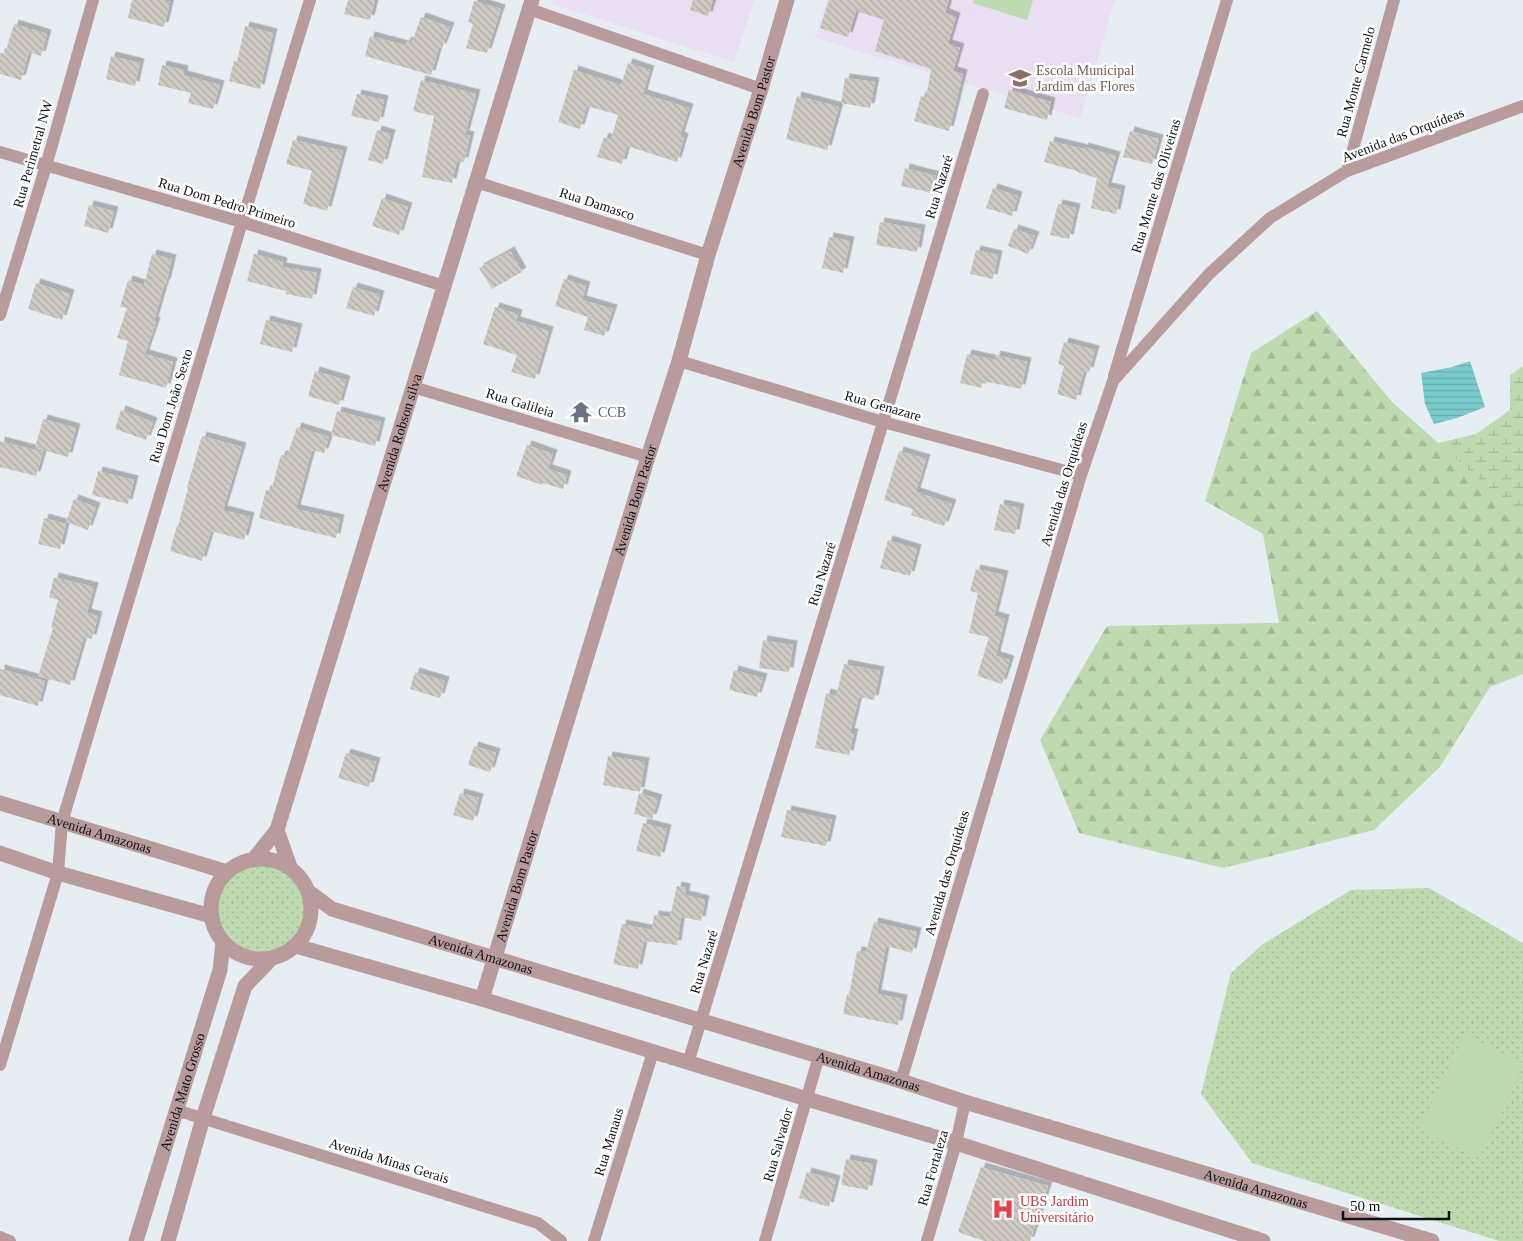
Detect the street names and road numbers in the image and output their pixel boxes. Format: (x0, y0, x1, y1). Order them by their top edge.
street label: Rua Monte Carmelo (1334, 25, 1378, 139)
street label: Avenida Bom Pastor (729, 54, 778, 169)
street label: Rua Perimetral NW (10, 98, 56, 210)
street label: Avenida das Orquídeas (1340, 105, 1466, 165)
street label: Rua Monte das Oliveiras (1128, 117, 1184, 255)
street label: Rua Nazaré (922, 153, 956, 221)
street label: Rua Dom Pedro Primeiro (157, 175, 297, 231)
street label: Rua Damasco (558, 185, 636, 223)
street label: Rua Dom João Sexto (146, 347, 196, 465)
street label: Avenida Robson silva (374, 371, 424, 494)
street label: Rua Galileia (484, 386, 557, 421)
street label: Rua Genazare (843, 388, 923, 424)
street label: Avenida das Orquídeas (1038, 420, 1090, 548)
street label: Avenida Bom Pastor (611, 442, 659, 557)
street label: Rua Nazaré (805, 540, 839, 608)
street label: Avenida das Orquídeas (922, 809, 972, 937)
street label: Avenida Amazonas (46, 810, 153, 856)
street label: Avenida Bom Pastor (492, 828, 541, 944)
street label: Rua Nazaré (687, 928, 721, 996)
street label: Avenida Amazonas (427, 931, 535, 977)
street label: Avenida Mato Grosso (157, 1031, 208, 1153)
street label: Avenida Amazonas (814, 1048, 922, 1094)
street label: Rua Manaus (592, 1106, 626, 1178)
street label: Rua Salvador (760, 1106, 796, 1184)
street label: Rua Fortaleza (915, 1128, 951, 1208)
street label: Avenida Minas Gerais (327, 1136, 451, 1186)
street label: Avenida Amazonas (1202, 1166, 1310, 1211)

